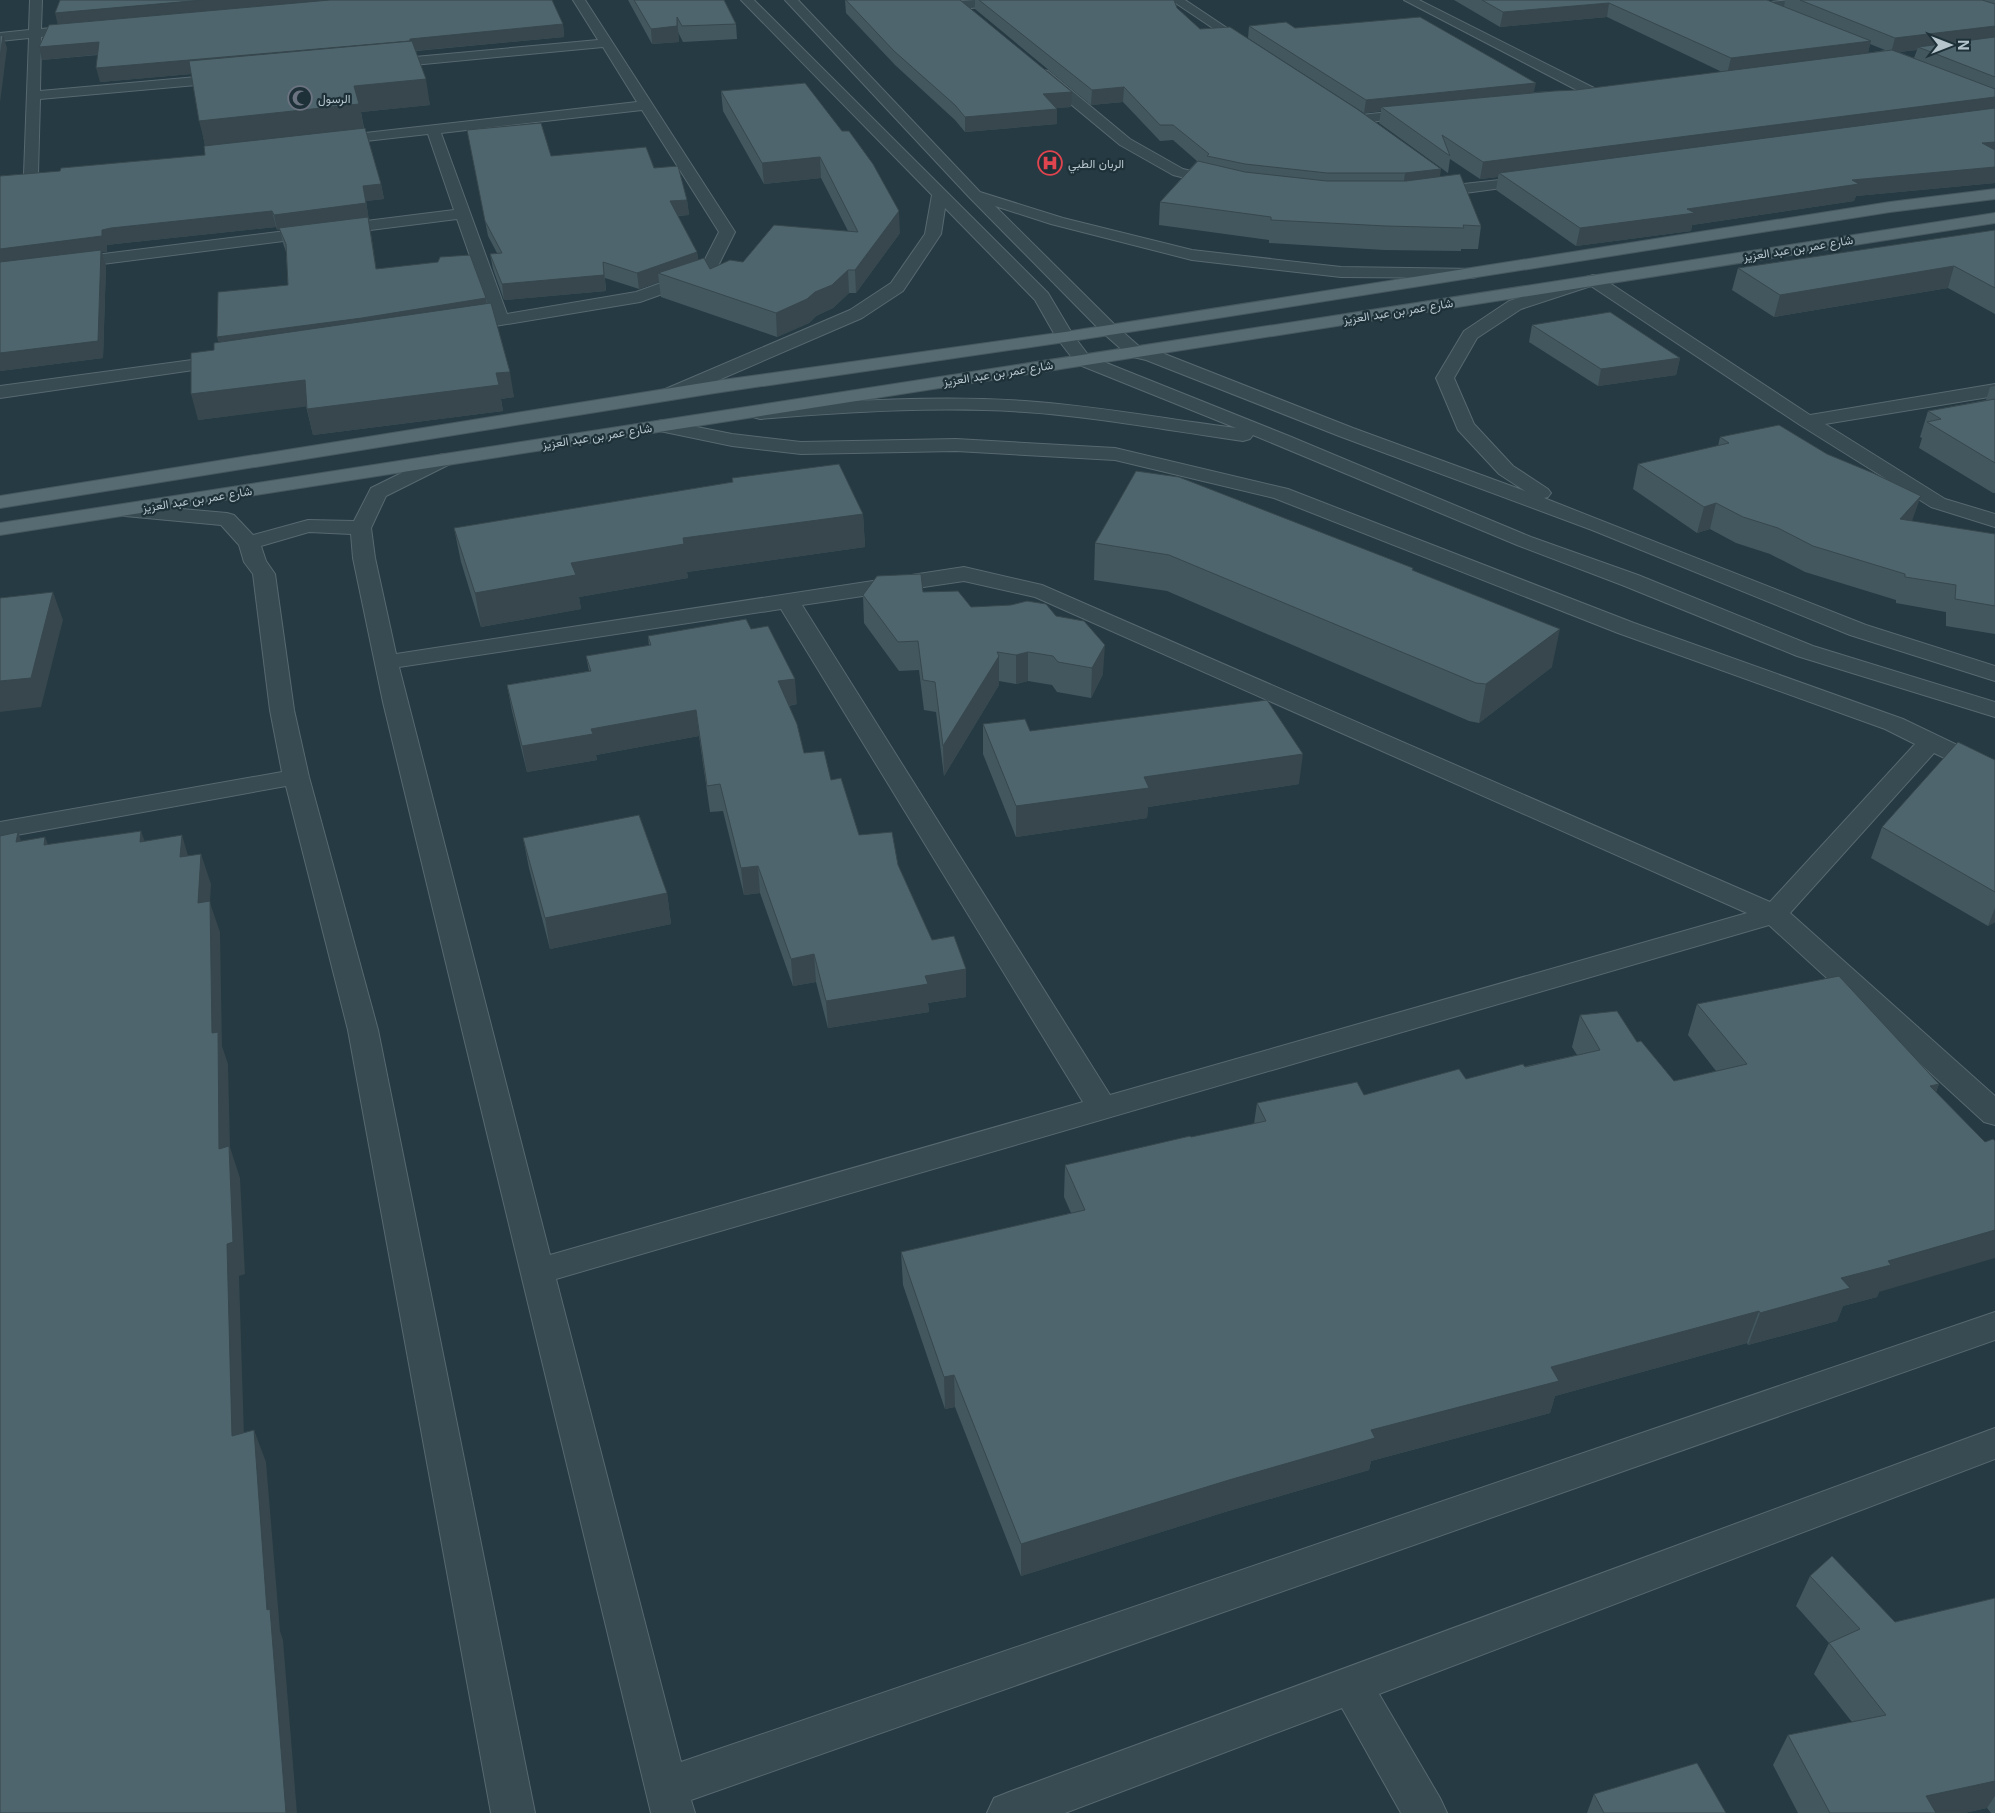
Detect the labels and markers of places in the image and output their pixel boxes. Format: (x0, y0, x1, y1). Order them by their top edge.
mosque icon: الرسول (287, 85, 313, 111)
place label: الرسول (318, 91, 350, 107)
hospital icon: الربان الطبي (1037, 150, 1063, 176)
place label: الربان الطبي (1068, 156, 1124, 174)

